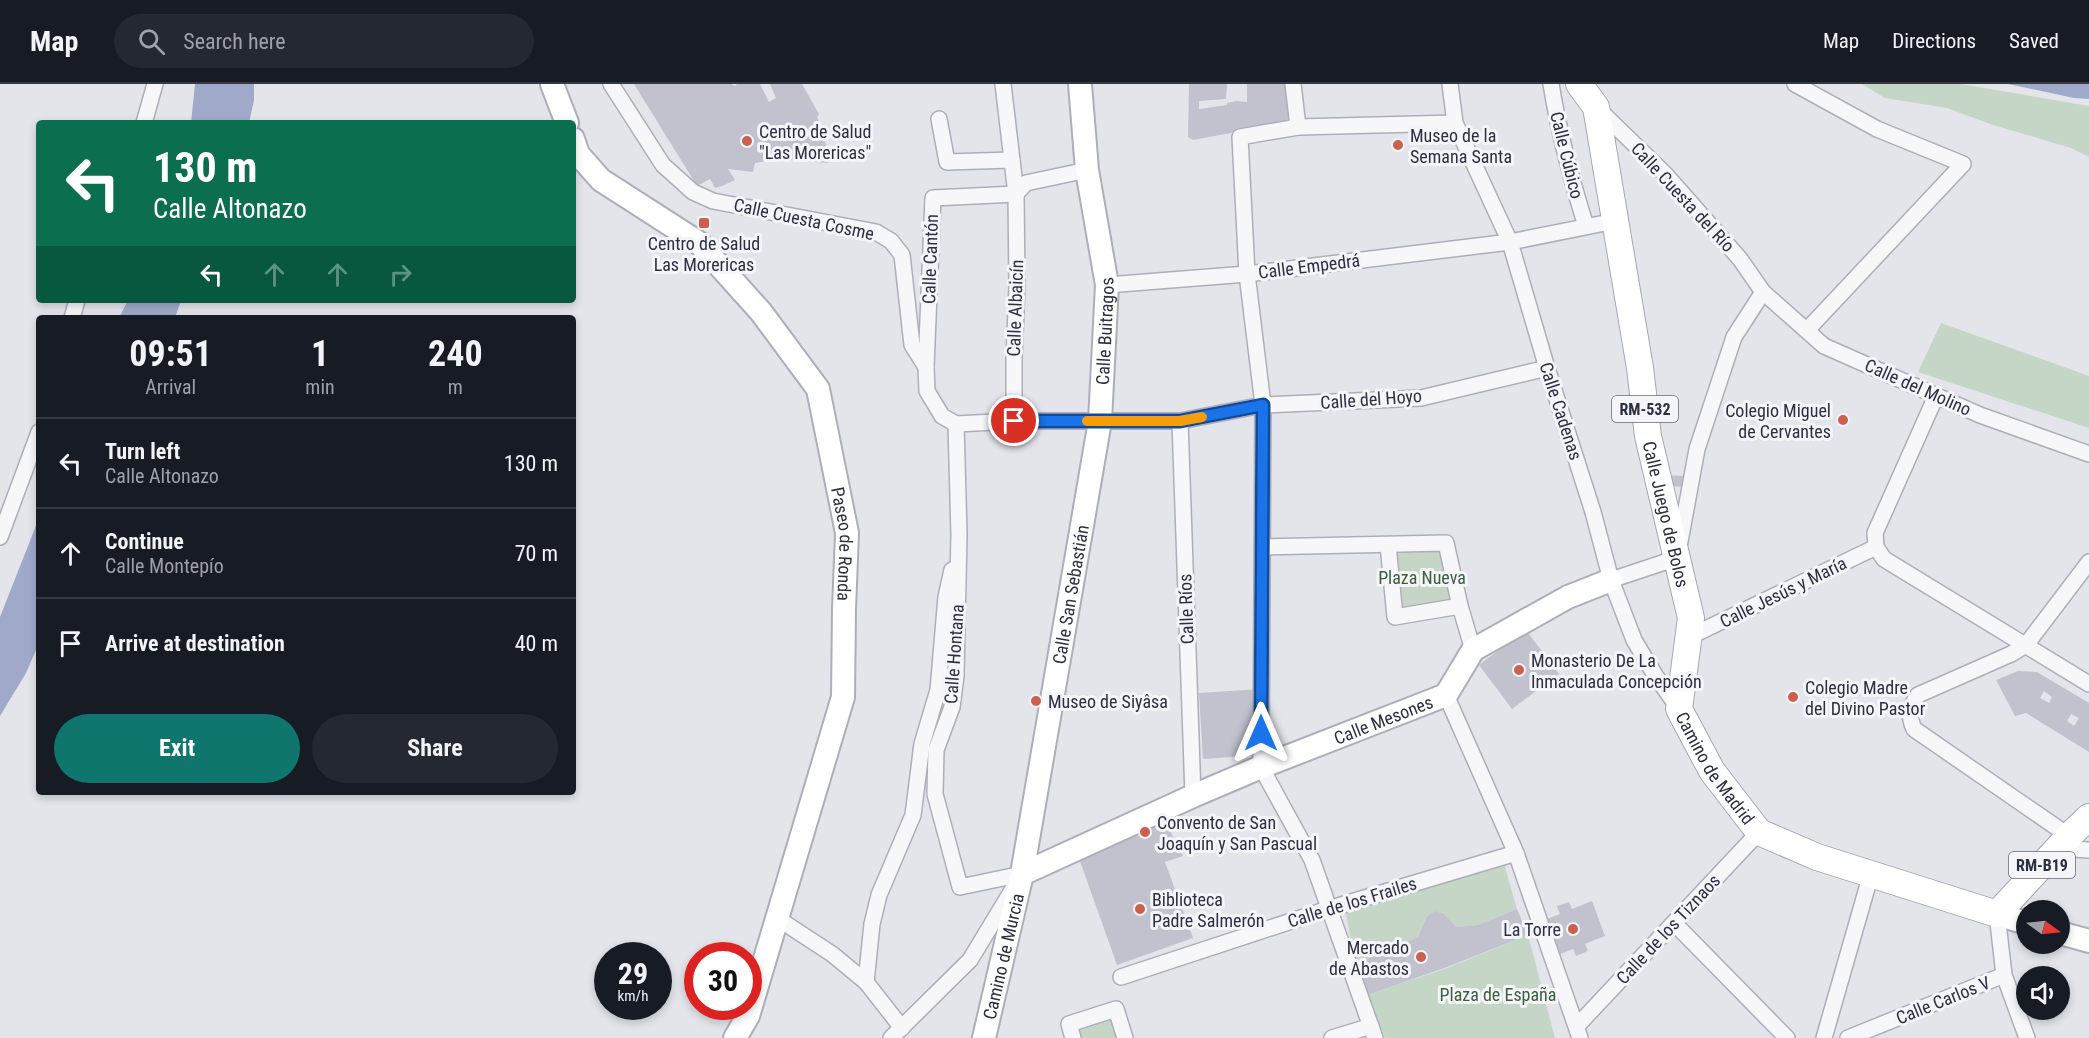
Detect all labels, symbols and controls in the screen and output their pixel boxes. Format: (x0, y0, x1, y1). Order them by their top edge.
search box (114, 14, 534, 68)
text: Map (30, 25, 78, 58)
icon: search (135, 25, 168, 58)
text: Search here (183, 29, 286, 54)
text: Map (1823, 29, 1859, 53)
text: Directions (1892, 29, 1976, 53)
text: Saved (2009, 29, 2059, 53)
street label: Calle Cúbico (1546, 109, 1588, 201)
place label: Centro de Salud "Las Morericas" (759, 121, 871, 163)
place label: Museo de la Semana Santa (1410, 125, 1512, 167)
marker: Centro de Salud "Las Morericas" (740, 134, 754, 148)
marker: Museo de la Semana Santa (1391, 138, 1405, 152)
street label: Calle Cuesta del Río (1627, 138, 1739, 256)
text: 130 m (153, 143, 258, 192)
icon: left (54, 144, 132, 222)
text: Calle Altonazo (153, 193, 307, 225)
street label: Calle Cuesta Cosme (732, 194, 876, 244)
street label: Calle Cantón (918, 214, 942, 304)
marker: Centro de Salud Las Morericas (697, 216, 711, 230)
place label: Centro de Salud Las Morericas (648, 233, 760, 275)
street label: Calle Empedrá (1257, 249, 1361, 283)
icon: left (195, 258, 228, 291)
icon: ahead (258, 258, 291, 291)
icon: ahead (321, 258, 354, 291)
icon: right (384, 258, 417, 291)
street label: Calle Albaicín (1003, 259, 1027, 357)
street label: Calle Buitragos (1091, 276, 1117, 385)
text: 09:51 (129, 333, 212, 375)
text: 1 (311, 333, 329, 375)
text: 240 (428, 333, 483, 375)
street label: Calle del Molino (1862, 354, 1974, 420)
street label: Calle Cadenas (1535, 360, 1587, 462)
text: Arrival (145, 375, 196, 399)
text: min (305, 375, 335, 399)
text: m (448, 375, 463, 399)
street label: Calle del Hoyo (1320, 385, 1422, 413)
pin (988, 395, 1039, 446)
road number: RM-532 (1612, 396, 1678, 422)
place label: Colegio Miguel de Cervantes (1725, 400, 1831, 442)
icon: arrive (997, 404, 1030, 437)
marker: Colegio Miguel de Cervantes (1836, 413, 1850, 427)
text: Turn left (105, 439, 180, 464)
street label: Calle Juego de Bolos (1639, 439, 1694, 589)
icon: left (54, 447, 87, 480)
text: 130 m (504, 451, 558, 476)
text: Calle Altonazo (105, 464, 219, 488)
street label: Paseo de Ronda (827, 485, 858, 601)
street label: Calle San Sebastián (1048, 523, 1092, 666)
text: Continue (105, 529, 184, 554)
icon: ahead (54, 537, 87, 570)
text: 70 m (515, 541, 558, 566)
street label: Calle Jesús y María (1716, 552, 1850, 632)
text: Calle Montepío (105, 554, 224, 578)
park label: Plaza Nueva (1378, 567, 1466, 588)
street label: Calle Ríos (1174, 573, 1198, 645)
street label: Calle Hontana (940, 603, 968, 705)
icon: arrive (54, 627, 87, 660)
text: Arrive at destination (105, 631, 285, 656)
text: 40 m (515, 631, 558, 656)
place label: Monasterio De La Inmaculada Concepción (1531, 650, 1702, 692)
marker: Monasterio De La Inmaculada Concepción (1512, 663, 1526, 677)
place label: Colegio Madre del Divino Pastor (1805, 677, 1926, 719)
marker: Colegio Madre del Divino Pastor (1786, 690, 1800, 704)
place label: Museo de Siyâsa (1048, 691, 1168, 712)
street label: Calle Mesones (1331, 691, 1436, 748)
marker: Museo de Siyâsa (1029, 694, 1043, 708)
position arrow (1229, 701, 1293, 765)
street label: Camino de Madrid (1672, 708, 1759, 828)
button: Exit (54, 714, 300, 783)
button: Share (312, 714, 558, 783)
place label: Convento de San Joaquín y San Pascual (1157, 812, 1317, 854)
marker: Convento de San Joaquín y San Pascual (1138, 825, 1152, 839)
road number: RM-B19 (2009, 852, 2075, 878)
street label: Calle de los Tiznaos (1612, 870, 1724, 988)
street label: Calle de los Frailes (1285, 872, 1419, 932)
place label: Biblioteca Padre Salmerón (1152, 889, 1264, 931)
street label: Camino de Murcia (978, 891, 1028, 1021)
north arrow (2016, 900, 2070, 954)
map controls (2016, 900, 2070, 1020)
marker: Biblioteca Padre Salmerón (1133, 902, 1147, 916)
place label: La Torre (1503, 919, 1561, 940)
marker: La Torre (1566, 922, 1580, 936)
place label: Mercado de Abastos (1329, 937, 1409, 979)
speed limit sign: 30 (684, 942, 762, 1020)
marker: Mercado de Abastos (1414, 950, 1428, 964)
text: 29 (618, 956, 648, 991)
button: sound (2016, 966, 2070, 1020)
street label: Calle Carlos V (1893, 972, 1993, 1028)
park label: Plaza de España (1440, 984, 1556, 1005)
text: km/h (618, 987, 648, 1005)

